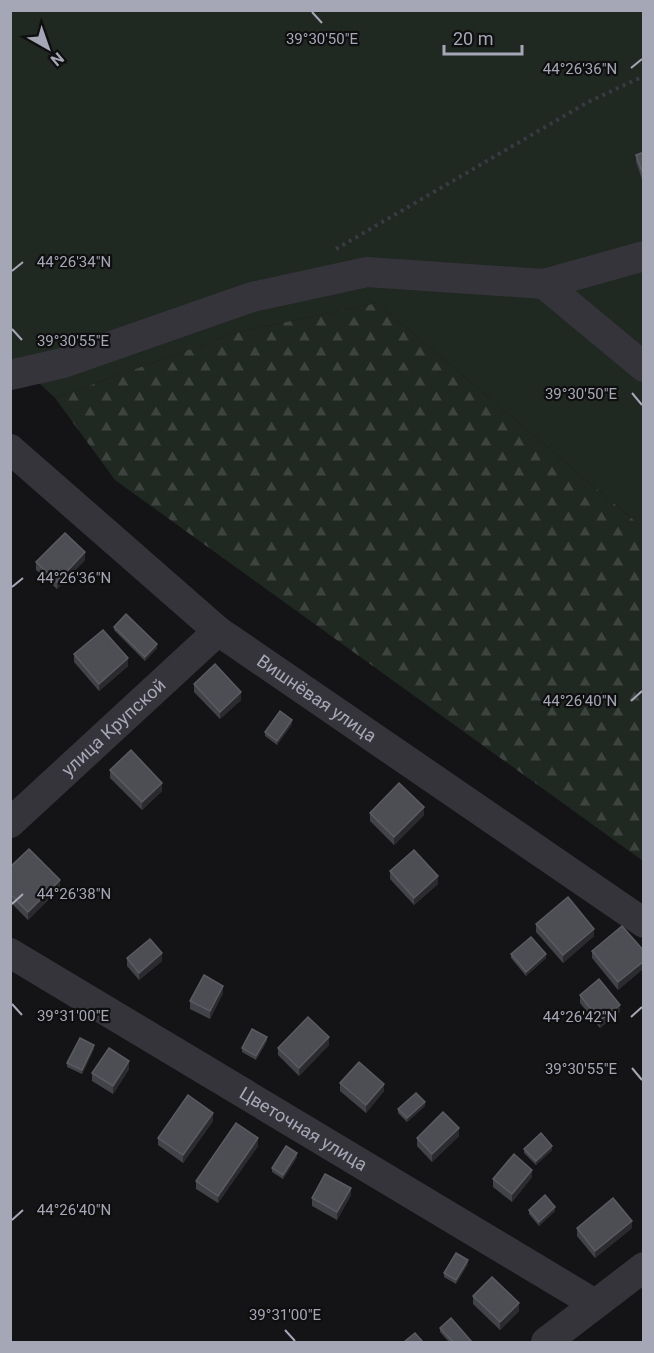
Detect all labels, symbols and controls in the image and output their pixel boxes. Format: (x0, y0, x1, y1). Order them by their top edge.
north arrow (18, 18, 78, 78)
scale bar (444, 18, 522, 56)
text: 20 m (453, 28, 493, 49)
text: 39°30'50"E (286, 30, 359, 48)
text: N (47, 48, 68, 70)
text: 44°26'36"N (543, 60, 617, 78)
text: 44°26'34"N (37, 253, 111, 271)
text: 39°30'55"E (37, 332, 110, 350)
text: 39°30'50"E (545, 385, 618, 403)
text: 44°26'36"N (37, 569, 111, 587)
street label: Вишнёвая улица (253, 650, 381, 746)
street label: улица Крупской (57, 674, 170, 780)
text: 44°26'40"N (543, 692, 617, 710)
text: 44°26'38"N (37, 885, 111, 903)
text: 39°31'00"E (37, 1007, 110, 1025)
text: 44°26'42"N (543, 1008, 617, 1026)
text: 39°30'55"E (545, 1060, 618, 1078)
street label: Цветочная улица (236, 1082, 371, 1175)
text: 44°26'40"N (37, 1201, 111, 1219)
text: 39°31'00"E (249, 1306, 322, 1324)

